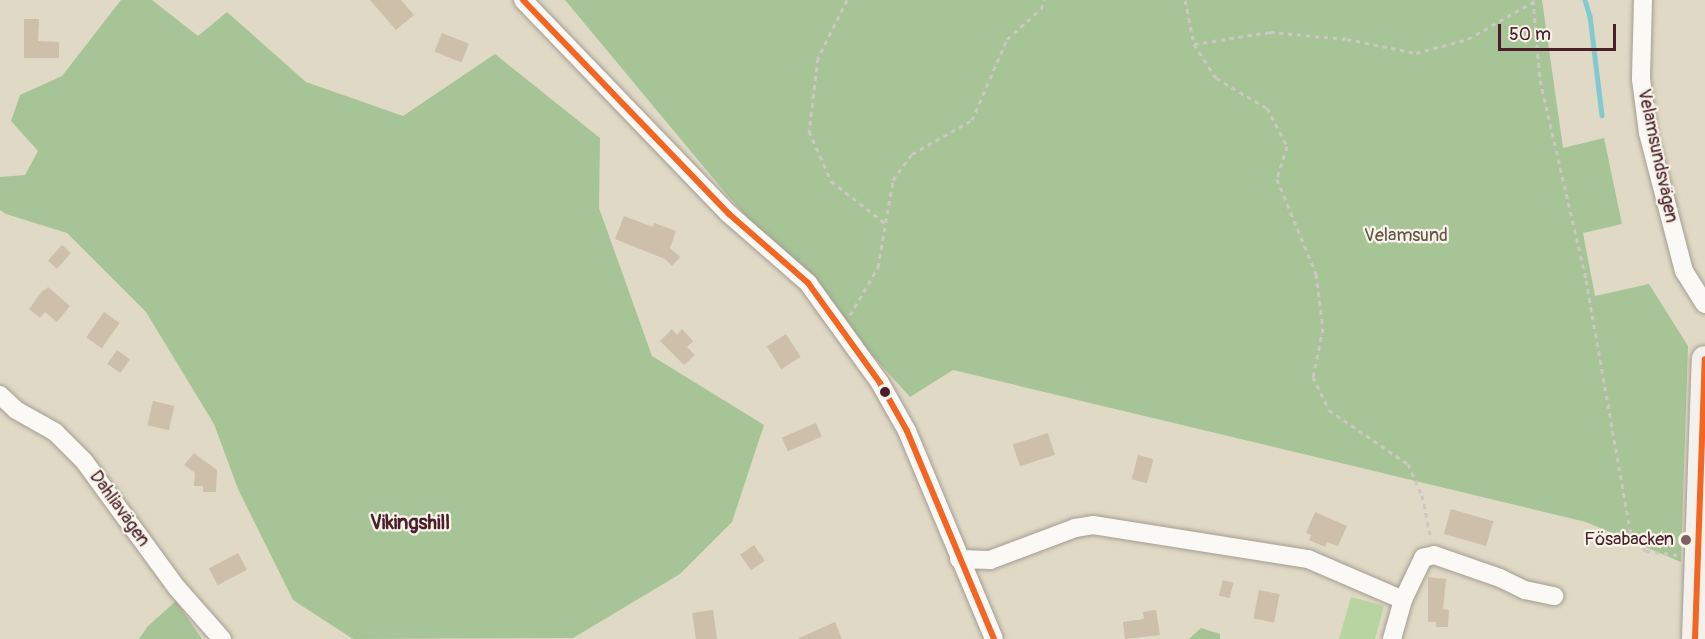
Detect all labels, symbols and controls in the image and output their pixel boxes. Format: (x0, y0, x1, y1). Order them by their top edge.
scale bar (1501, 12, 1620, 50)
text: 50 m (1509, 23, 1551, 46)
street label: Velamsundsvägen (1632, 87, 1682, 225)
park label: Velamsund (1364, 225, 1448, 247)
unlabelled marker (879, 386, 891, 398)
street label: Dahliavägen (84, 467, 154, 551)
district label: Vikingshill (370, 510, 450, 534)
place label: Fösabacken (1584, 529, 1674, 551)
marker: Fösabacken (1679, 533, 1693, 547)

